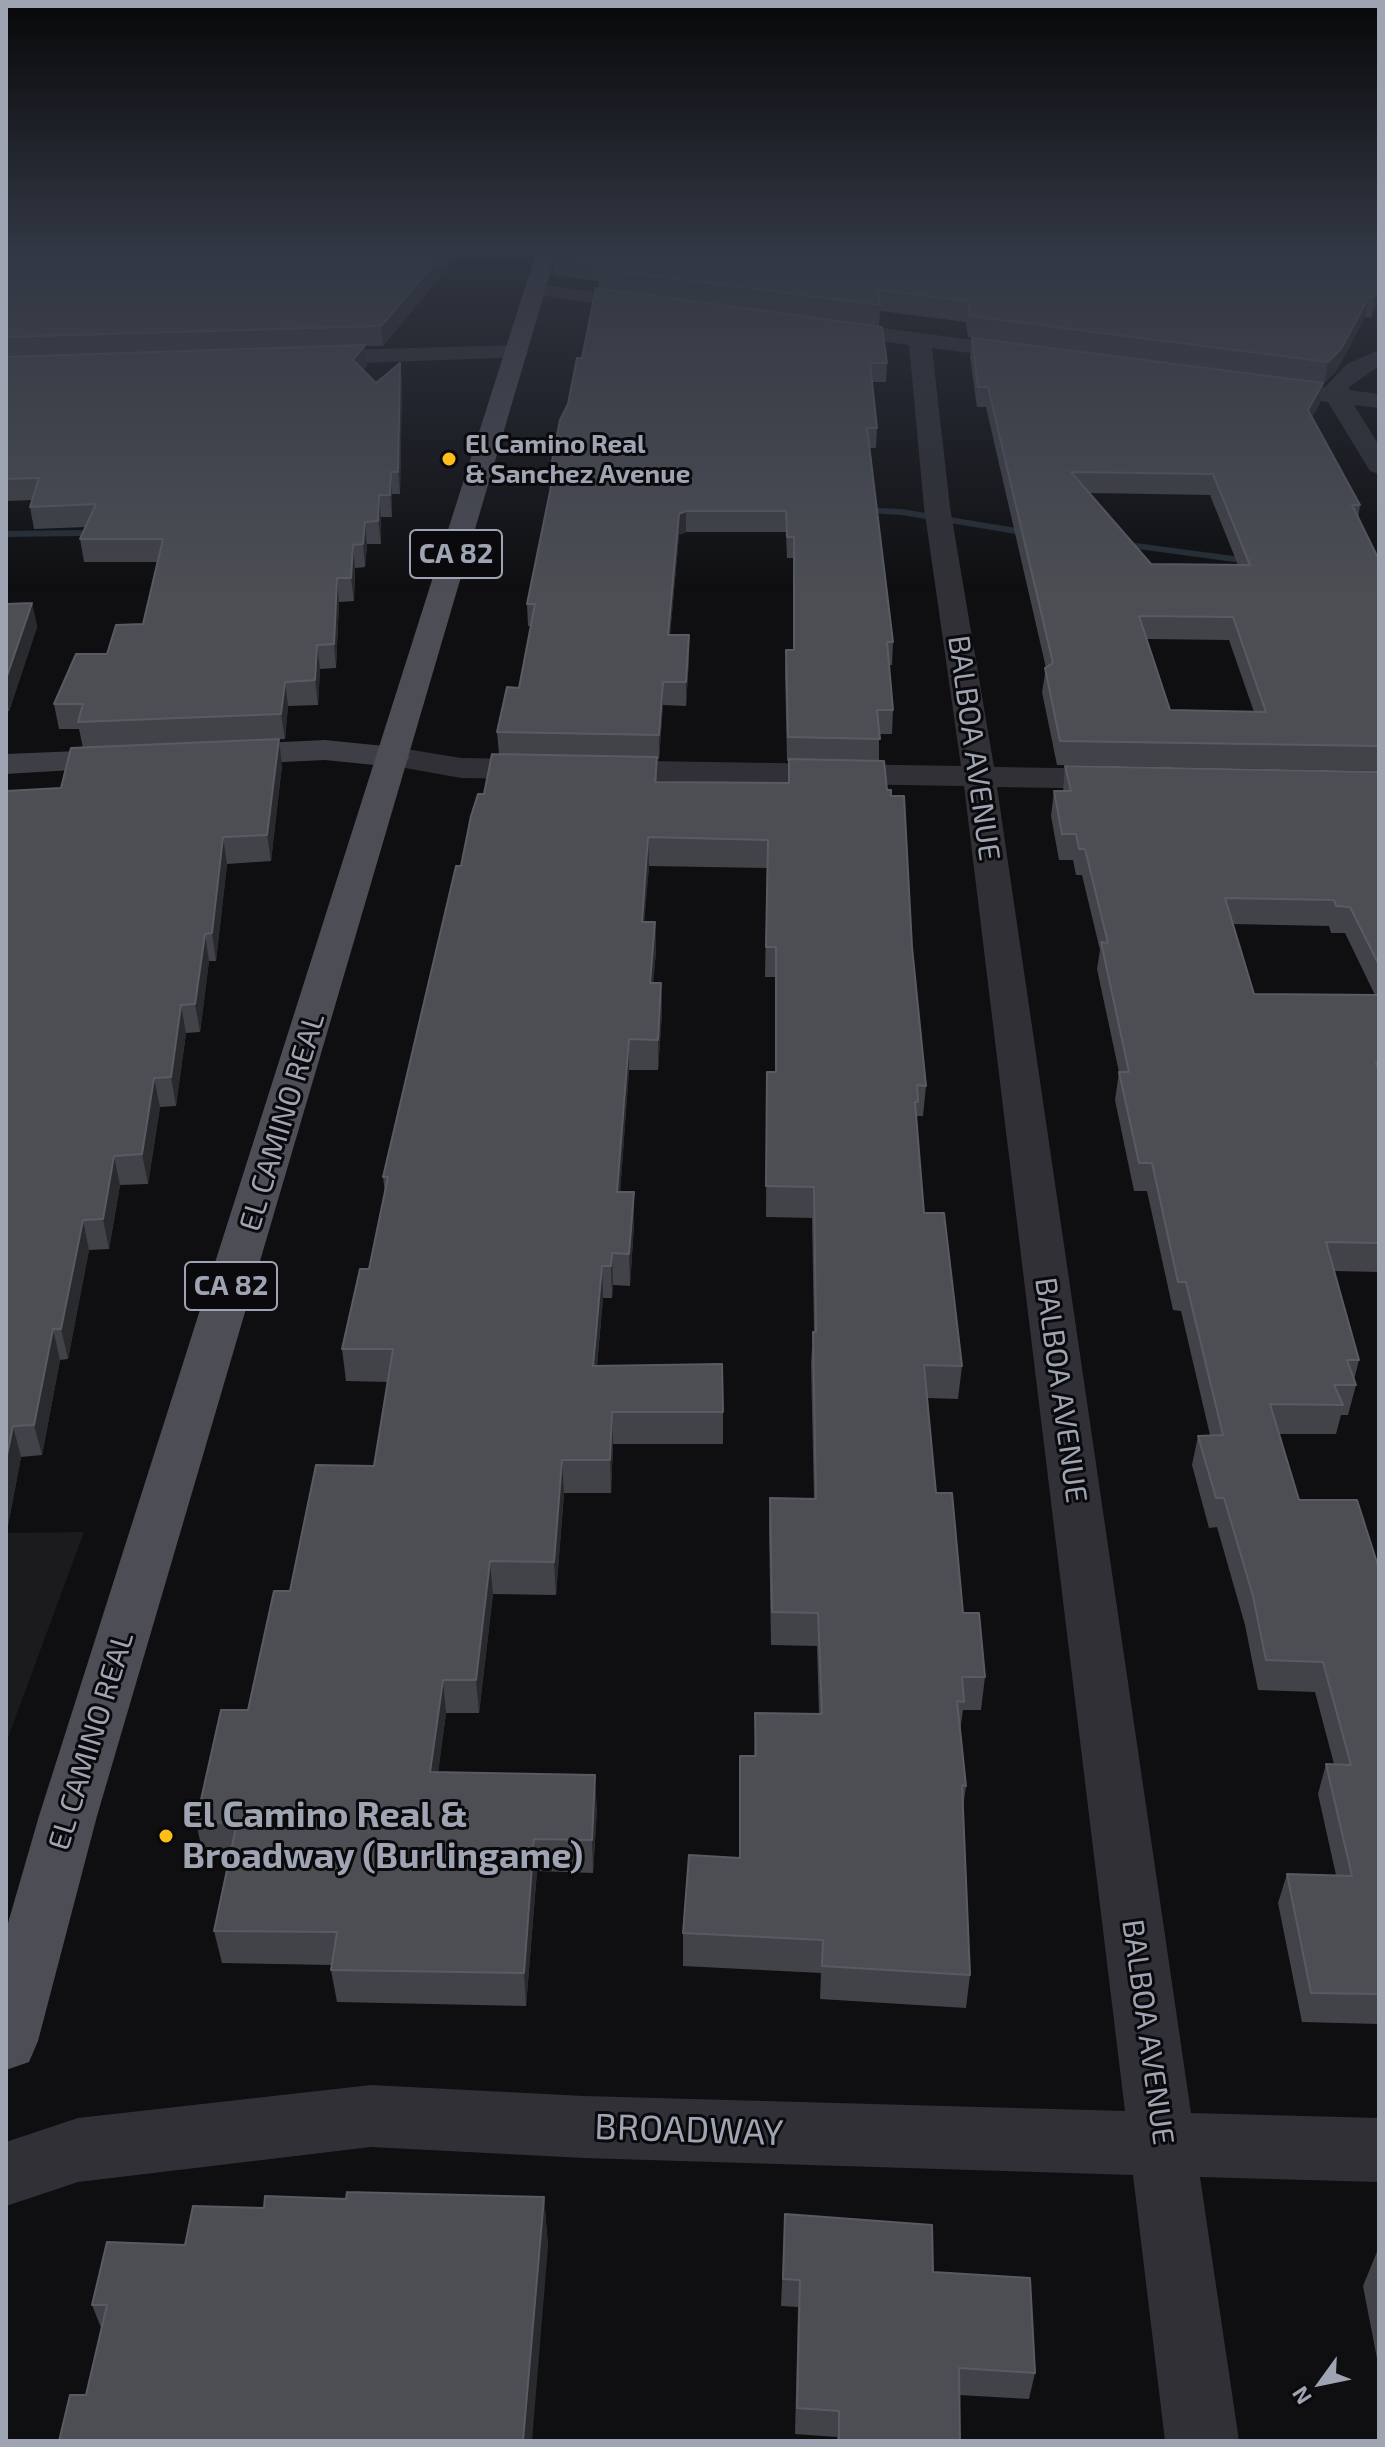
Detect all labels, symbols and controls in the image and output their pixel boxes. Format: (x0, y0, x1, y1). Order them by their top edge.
place label: El Camino Real & Sanchez Avenue (465, 428, 690, 490)
marker: El Camino Real & Sanchez Avenue (440, 450, 458, 468)
road number: CA 82 (410, 530, 502, 578)
street label: BALBOA AVENUE (940, 633, 1008, 863)
street label: EL CAMINO REAL (232, 1009, 332, 1235)
road number: CA 82 (185, 1262, 277, 1310)
street label: BALBOA AVENUE (1027, 1275, 1095, 1505)
street label: EL CAMINO REAL (41, 1628, 141, 1854)
place label: El Camino Real & Broadway (Burlingame) (182, 1793, 583, 1878)
marker: El Camino Real & Broadway (Burlingame) (157, 1827, 175, 1845)
street label: BALBOA AVENUE (1114, 1917, 1182, 2147)
street label: BROADWAY (594, 2105, 784, 2155)
north arrow (1281, 2343, 1361, 2423)
text: N (1286, 2382, 1316, 2410)

